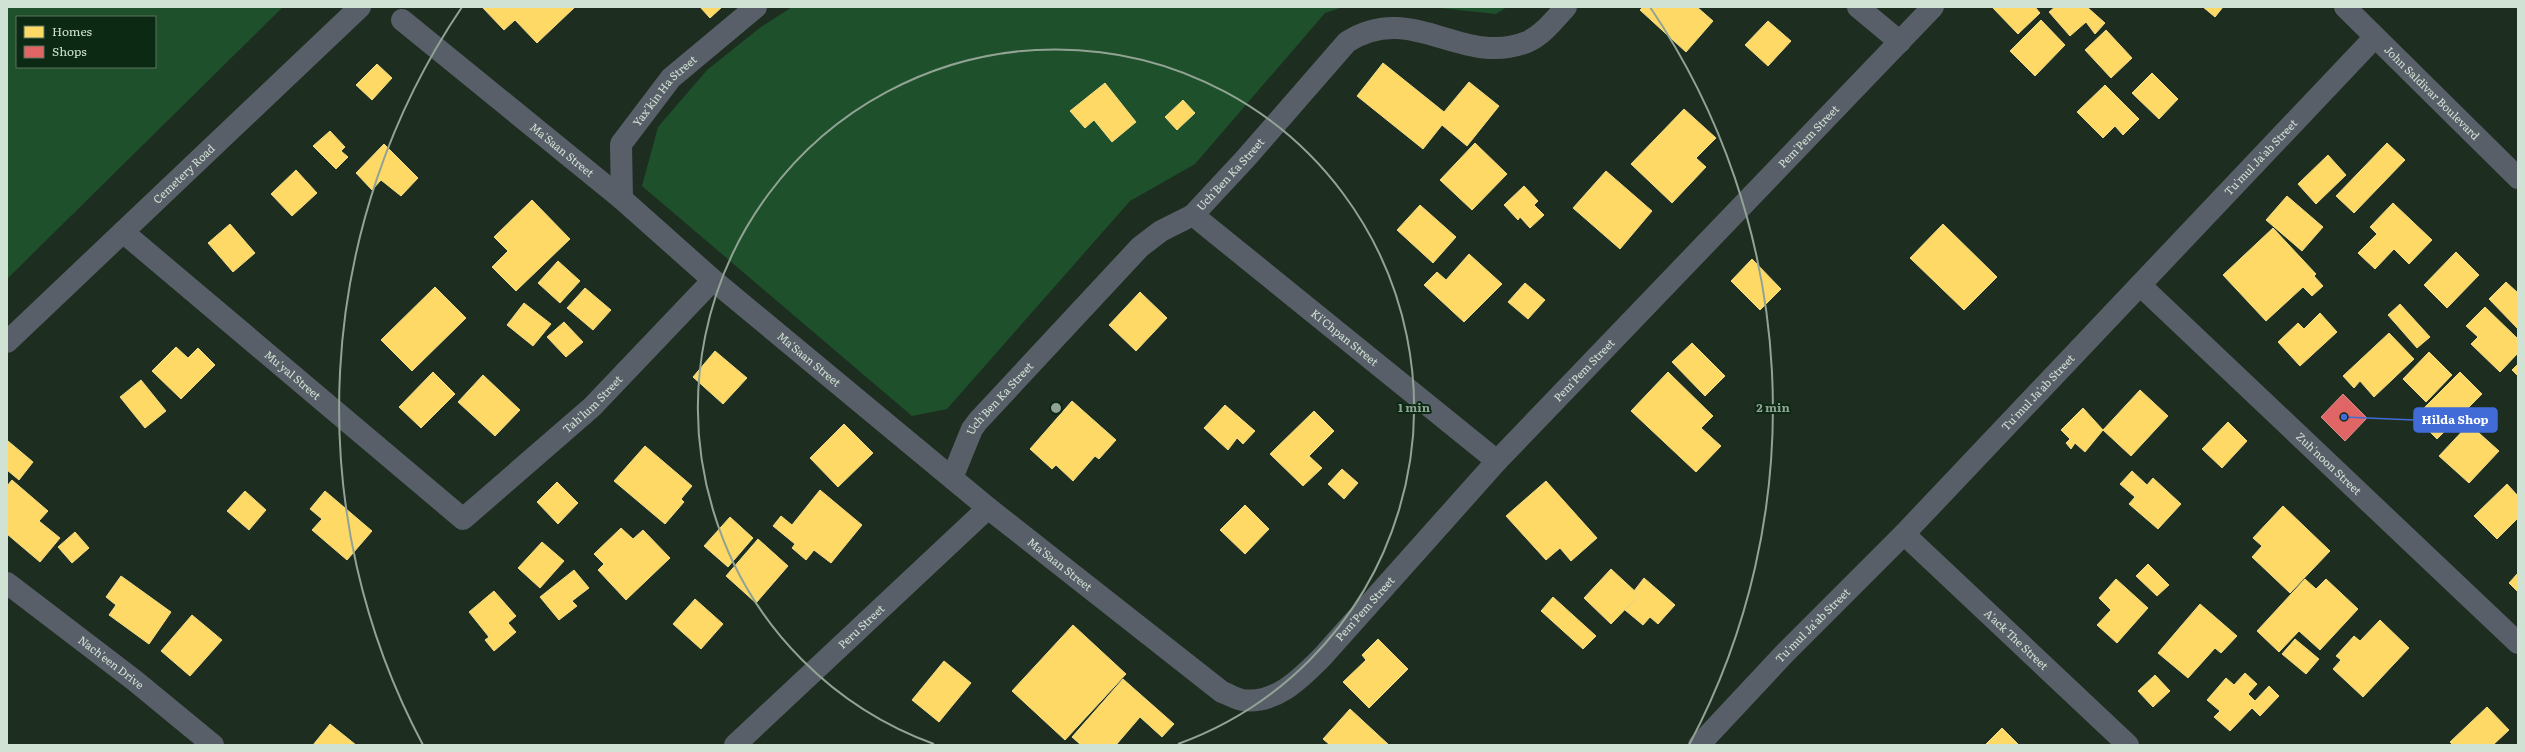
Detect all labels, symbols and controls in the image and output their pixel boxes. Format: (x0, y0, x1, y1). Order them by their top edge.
legend (16, 16, 156, 68)
text: Homes (52, 22, 92, 40)
street label: John Saldivar Boulevard (2381, 41, 2484, 143)
text: Shops (52, 42, 87, 60)
street label: Yax'kin Ha Street (628, 51, 700, 129)
street label: Pem'Pem Street (1774, 100, 1842, 171)
street label: Tu'mul Ja'ab Street (2220, 115, 2301, 199)
street label: Ma'Saan Street (527, 118, 598, 180)
street label: Uch'Ben Ka Street (1192, 134, 1267, 214)
street label: Cemetery Road (149, 140, 218, 207)
street label: Ki'Chpan Street (1308, 305, 1383, 369)
street label: Ma'Saan Street (774, 328, 845, 390)
street label: Pem'Pem Street (1549, 334, 1618, 405)
street label: Mu'yal Street (262, 346, 325, 403)
street label: Tu'mul Ja'ab Street (1997, 350, 2078, 434)
street label: Uch'Ben Ka Street (962, 358, 1037, 437)
street label: Tah'lum Street (558, 371, 626, 436)
text: 1 min (1398, 398, 1431, 416)
text: 2 min (1756, 398, 1790, 416)
centre of rings (1049, 401, 1063, 415)
callout: Hilda Shop (2414, 408, 2497, 432)
text: Hilda Shop (2422, 410, 2489, 428)
street label: Zuh'noon Street (2293, 428, 2366, 498)
street label: Ma'Saan Street (1025, 533, 1097, 594)
street label: Pem'Pem Street (1331, 572, 1398, 644)
street label: Tu'mul Ja'ab Street (1771, 583, 1853, 666)
street label: Peru Street (834, 600, 888, 652)
street label: A'ack The Street (1981, 605, 2053, 673)
street label: Nach'een Drive (76, 631, 148, 692)

